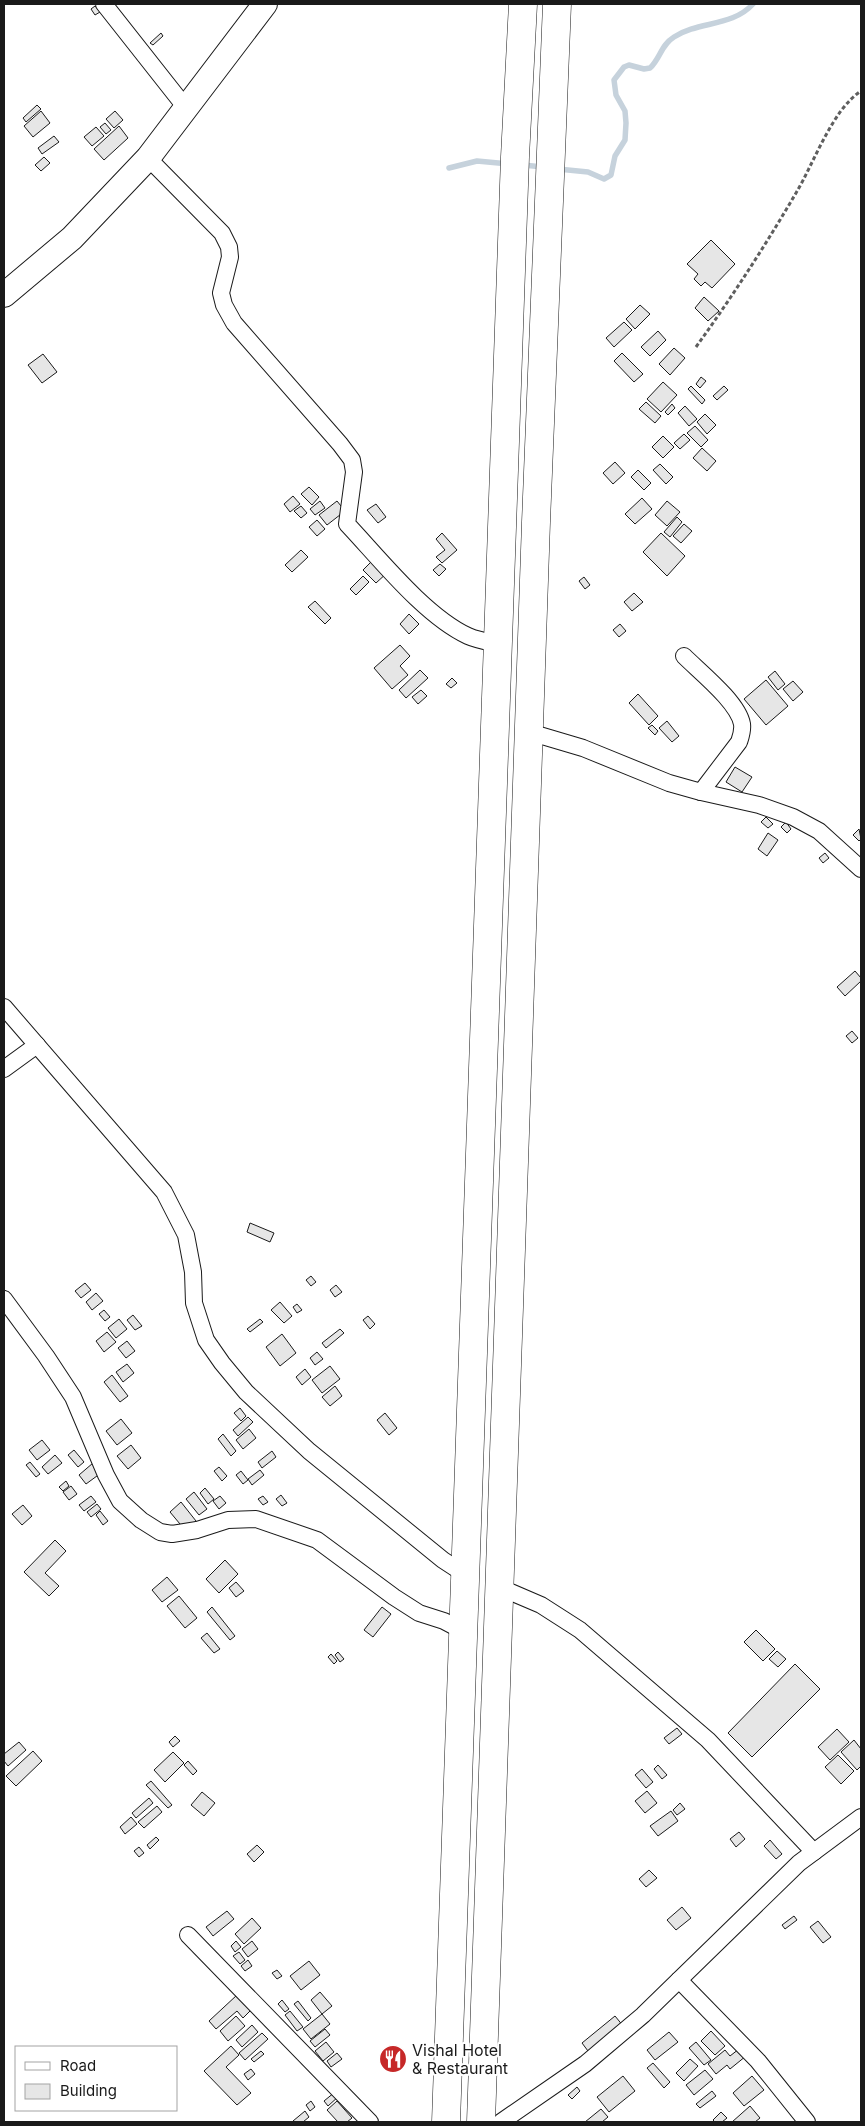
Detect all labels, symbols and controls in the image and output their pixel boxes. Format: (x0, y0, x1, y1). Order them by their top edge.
place label: Vishal Hotel & Restaurant (412, 2040, 508, 2078)
restaurant icon: Vishal Hotel & Restaurant (378, 2044, 408, 2074)
legend (15, 2046, 178, 2111)
text: Road (60, 2056, 96, 2075)
text: Building (60, 2081, 117, 2100)

